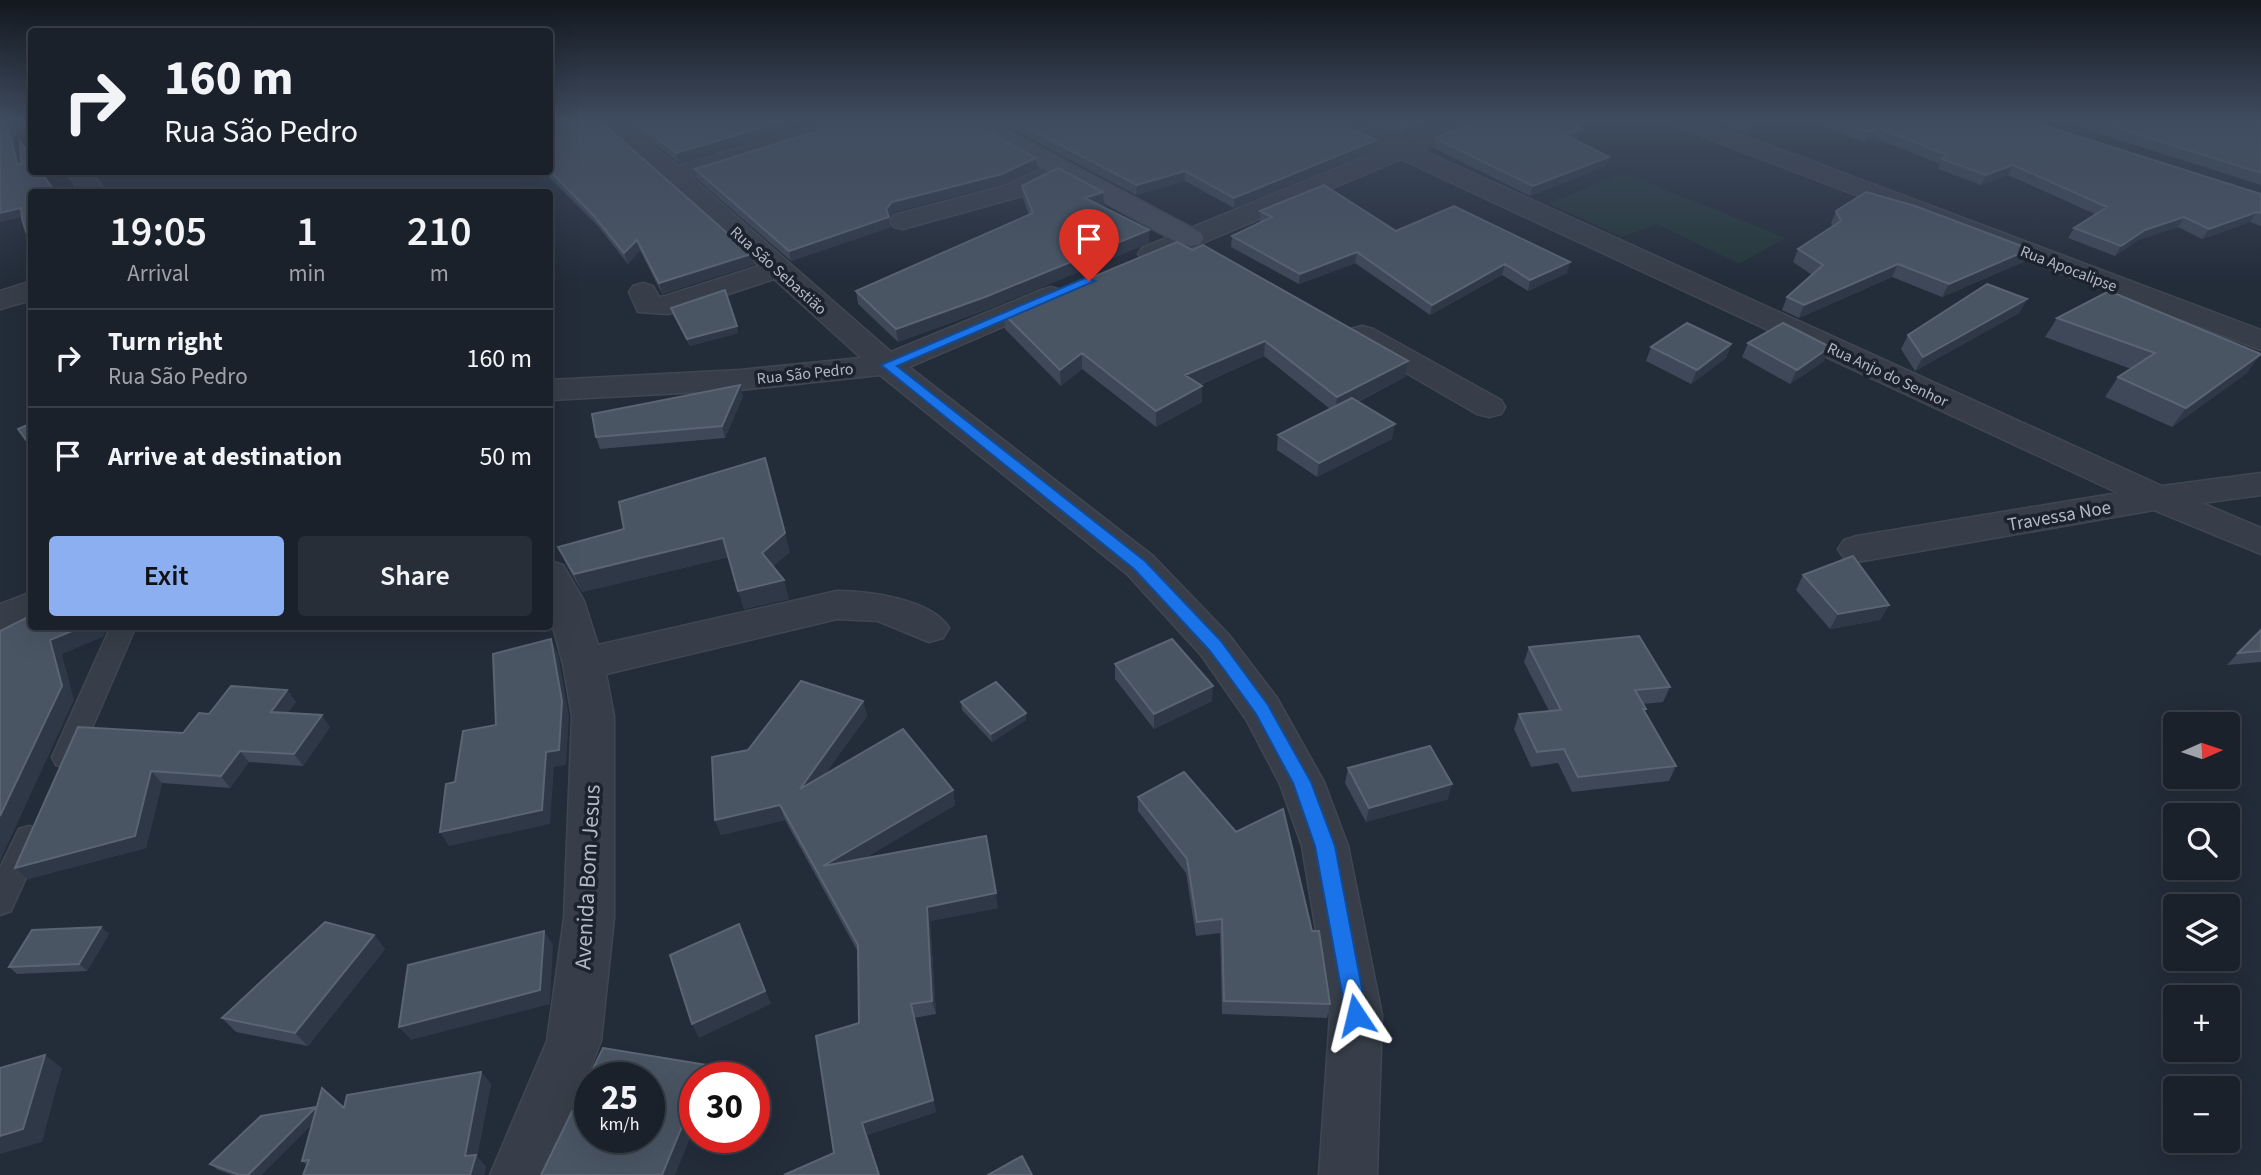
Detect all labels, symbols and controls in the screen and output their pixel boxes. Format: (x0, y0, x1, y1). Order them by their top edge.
text: 160 m (164, 44, 293, 114)
icon: right (49, 56, 140, 147)
text: Rua São Pedro (164, 109, 358, 155)
text: 19:05 (109, 202, 207, 262)
text: 1 (296, 202, 318, 262)
text: 210 (407, 202, 472, 262)
pin (1059, 209, 1119, 281)
icon: arrive (1070, 220, 1108, 258)
street label: Rua São Sebastião (725, 221, 831, 320)
street label: Rua Apocalipse (2017, 240, 2120, 298)
text: Arrival (127, 257, 189, 290)
text: min (288, 257, 326, 290)
text: m (430, 257, 449, 290)
text: Turn right (108, 323, 223, 360)
street label: Rua Anjo do Senhor (1823, 337, 1952, 413)
icon: right (49, 339, 87, 377)
text: 160 m (466, 340, 532, 377)
street label: Rua São Pedro (756, 358, 855, 390)
text: Rua São Pedro (108, 360, 248, 393)
icon: arrive (49, 437, 87, 475)
text: Arrive at destination (108, 438, 342, 475)
text: 50 m (479, 438, 532, 475)
street label: Travessa Noe (2005, 494, 2113, 539)
button: Exit (49, 536, 284, 616)
button: Share (298, 536, 532, 616)
north arrow (2163, 712, 2240, 789)
map controls (2163, 712, 2240, 1153)
street label: Avenida Bom Jesus (566, 784, 609, 970)
button: search (2163, 803, 2240, 880)
button: layers (2163, 894, 2240, 971)
position arrow (1319, 978, 1393, 1052)
button: + (2163, 985, 2240, 1062)
speed limit sign: 30 (679, 1062, 770, 1153)
text: 25 (601, 1073, 638, 1123)
button: − (2163, 1076, 2240, 1153)
text: km/h (600, 1112, 639, 1137)

